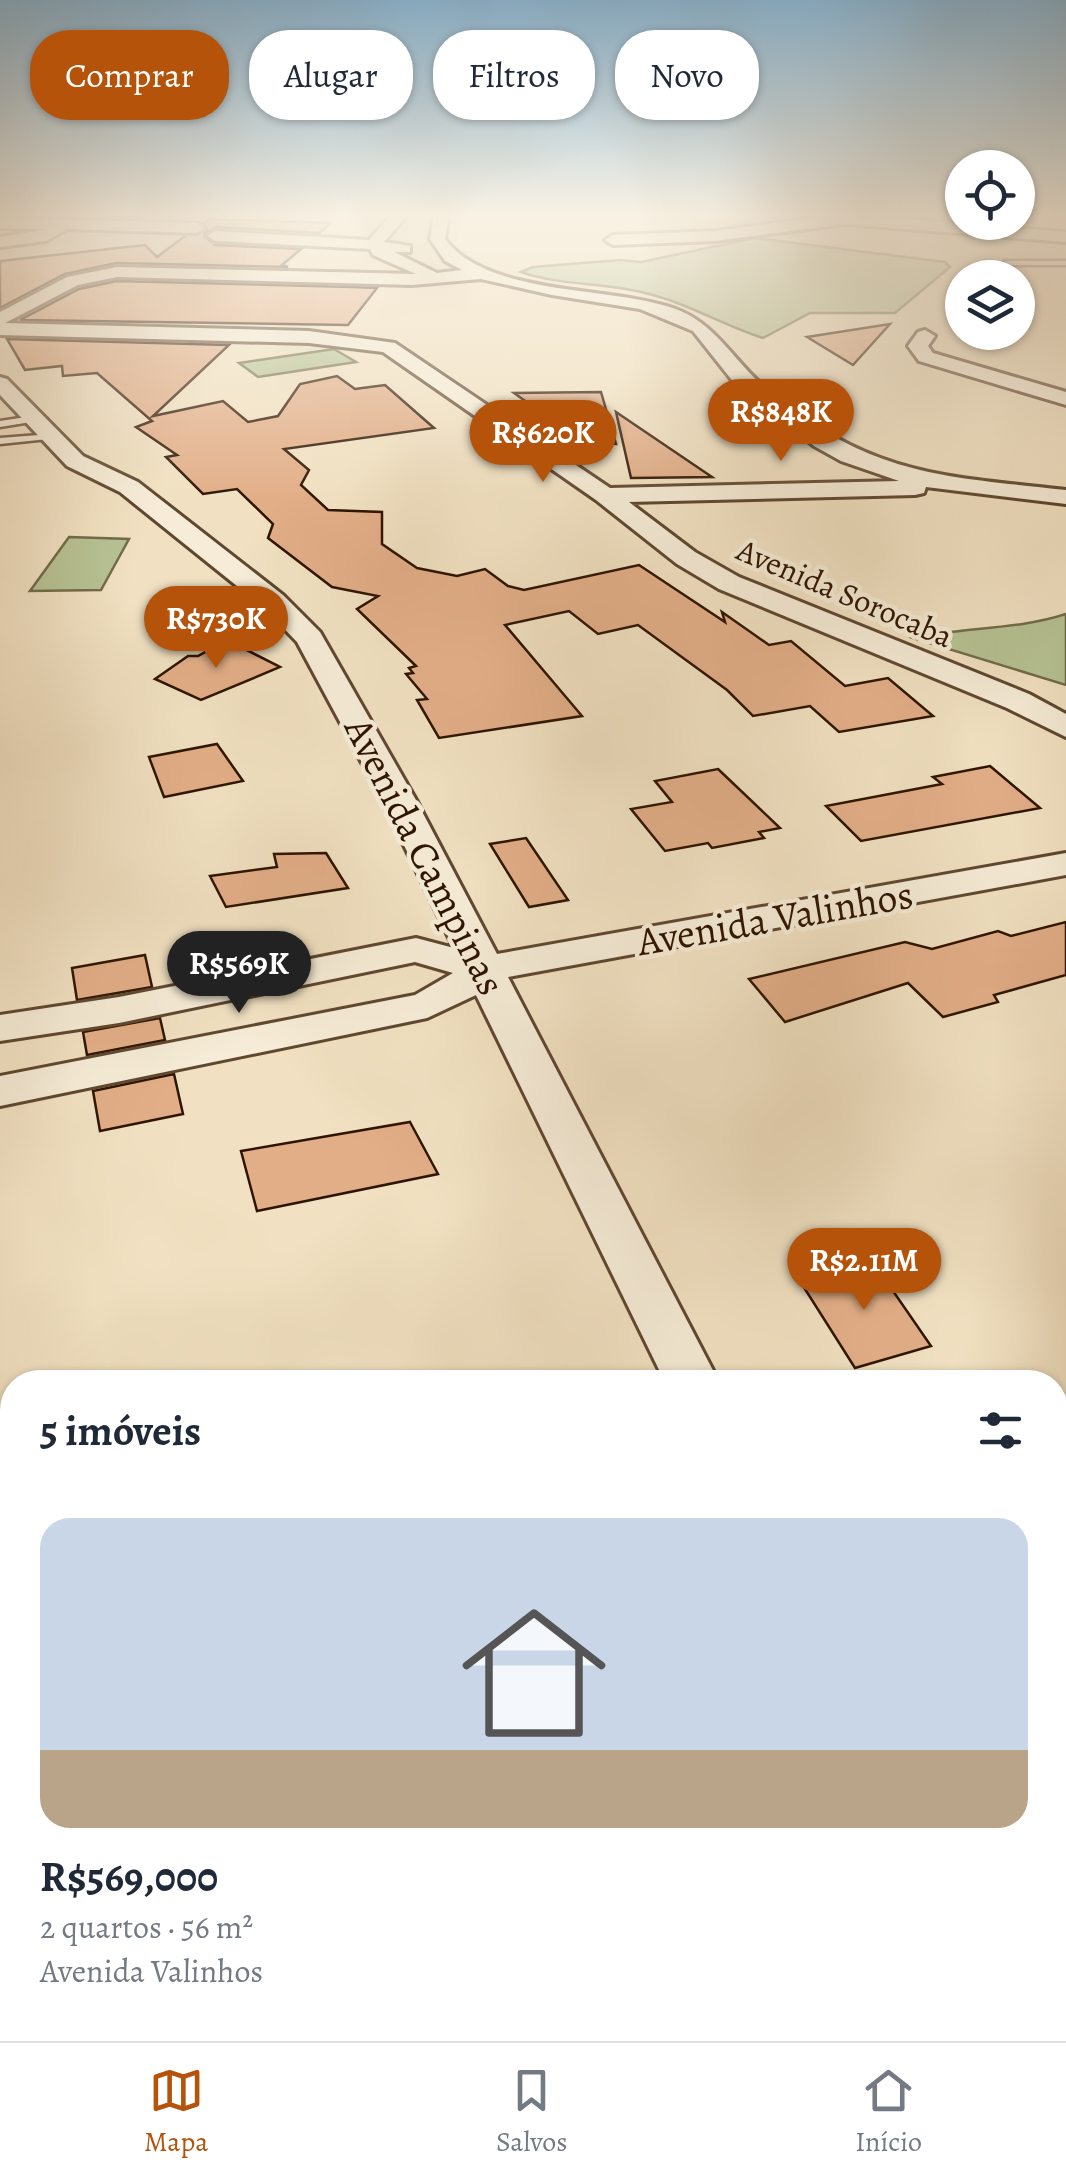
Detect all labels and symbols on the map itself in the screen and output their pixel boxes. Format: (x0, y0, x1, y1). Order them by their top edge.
pin: R$848K (700, 379, 862, 464)
pin: R$620K (462, 400, 624, 485)
street label: Avenida Sorocaba (729, 527, 960, 658)
pin: R$730K (135, 586, 297, 671)
street label: Avenida Campinas (331, 707, 519, 1004)
street label: Avenida Valinhos (632, 867, 917, 969)
pin: R$569K (158, 931, 320, 1016)
pin: R$2.11M (772, 1228, 956, 1313)

